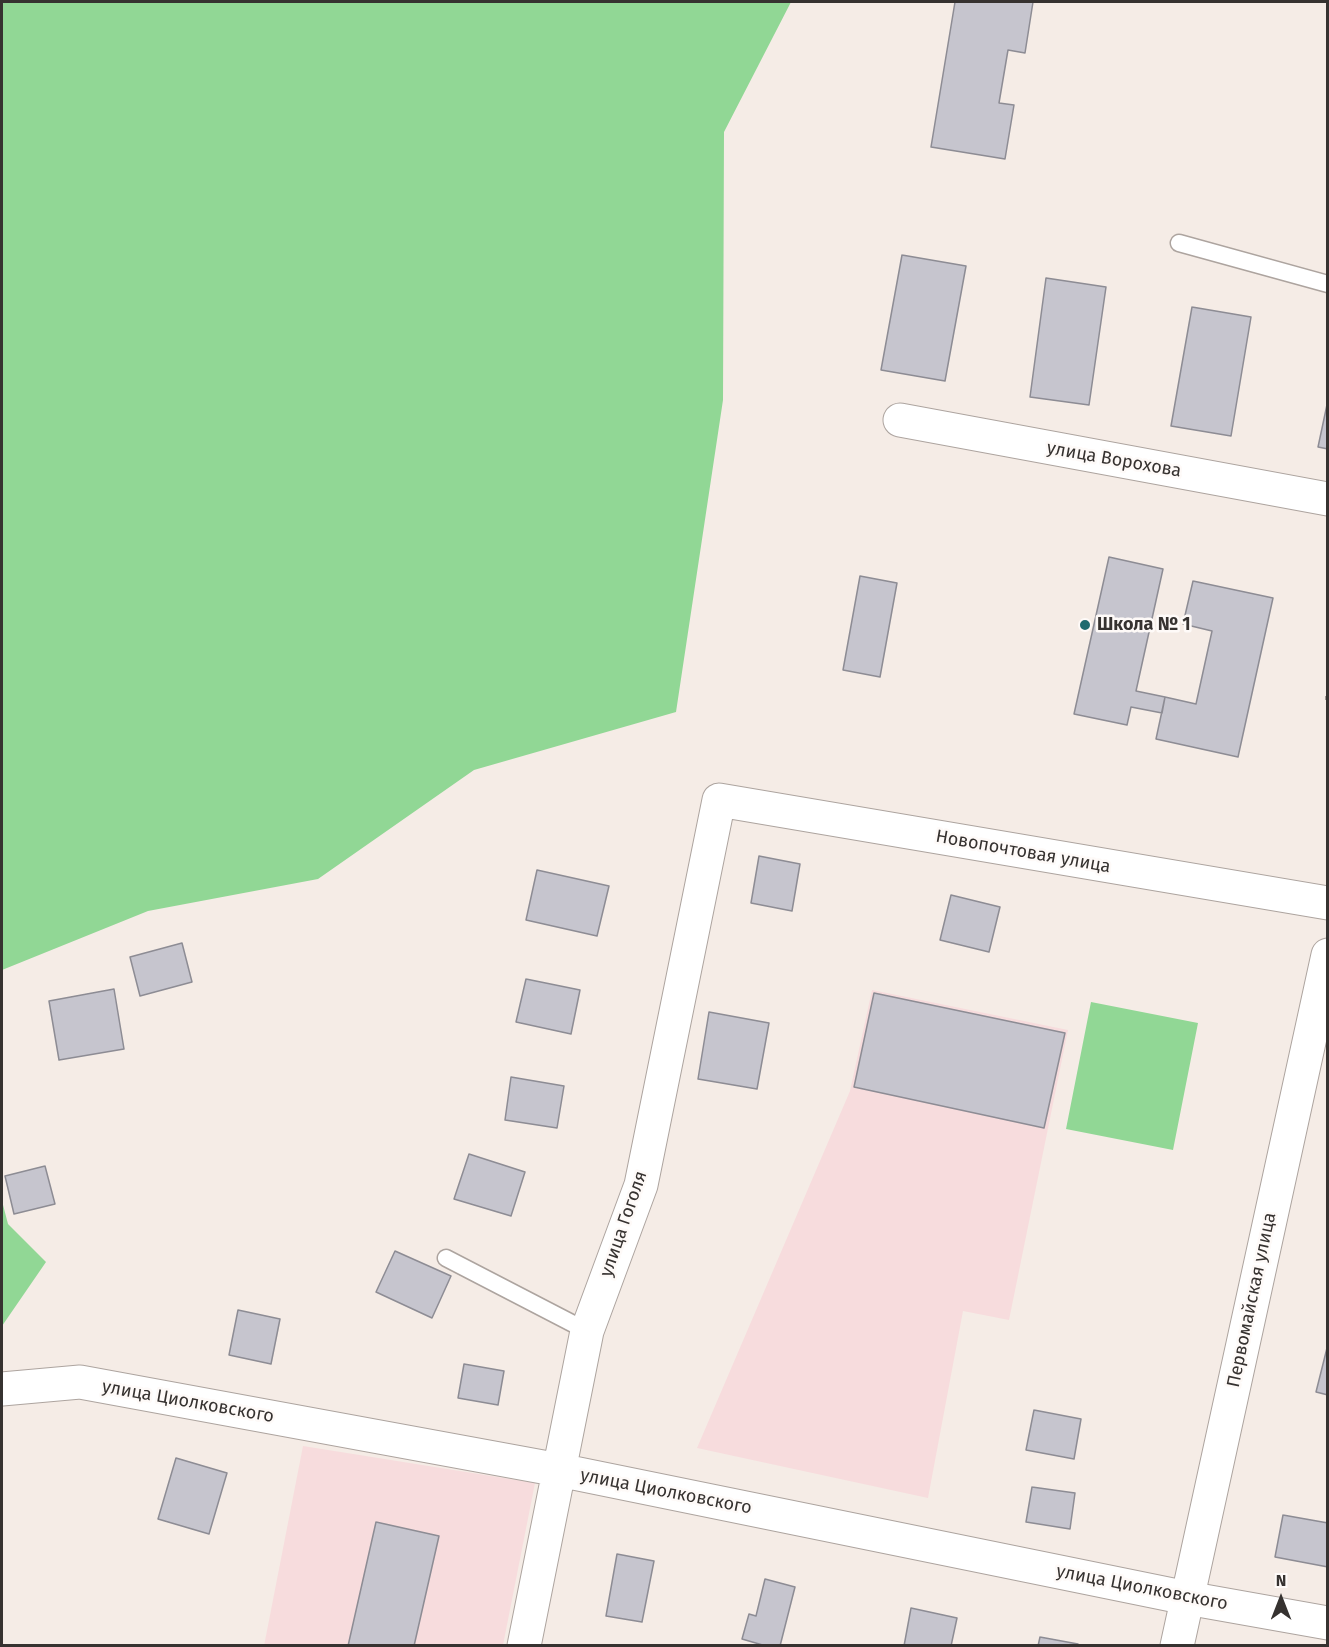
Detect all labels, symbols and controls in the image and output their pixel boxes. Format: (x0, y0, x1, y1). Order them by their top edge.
street label: улица Ворохова (1045, 438, 1183, 482)
place label: Школа № 1 (1097, 614, 1191, 636)
marker: Школа № 1 (1078, 618, 1092, 632)
street label: Новопочтовая улица (934, 826, 1112, 878)
street label: улица Гоголя (596, 1168, 652, 1280)
street label: Первомайская улица (1223, 1211, 1281, 1389)
street label: улица Циолковского (100, 1376, 276, 1428)
street label: улица Циолковского (578, 1465, 754, 1519)
street label: улица Циолковского (1054, 1561, 1230, 1615)
north arrow (1251, 1569, 1311, 1629)
text: N (1276, 1571, 1286, 1590)

